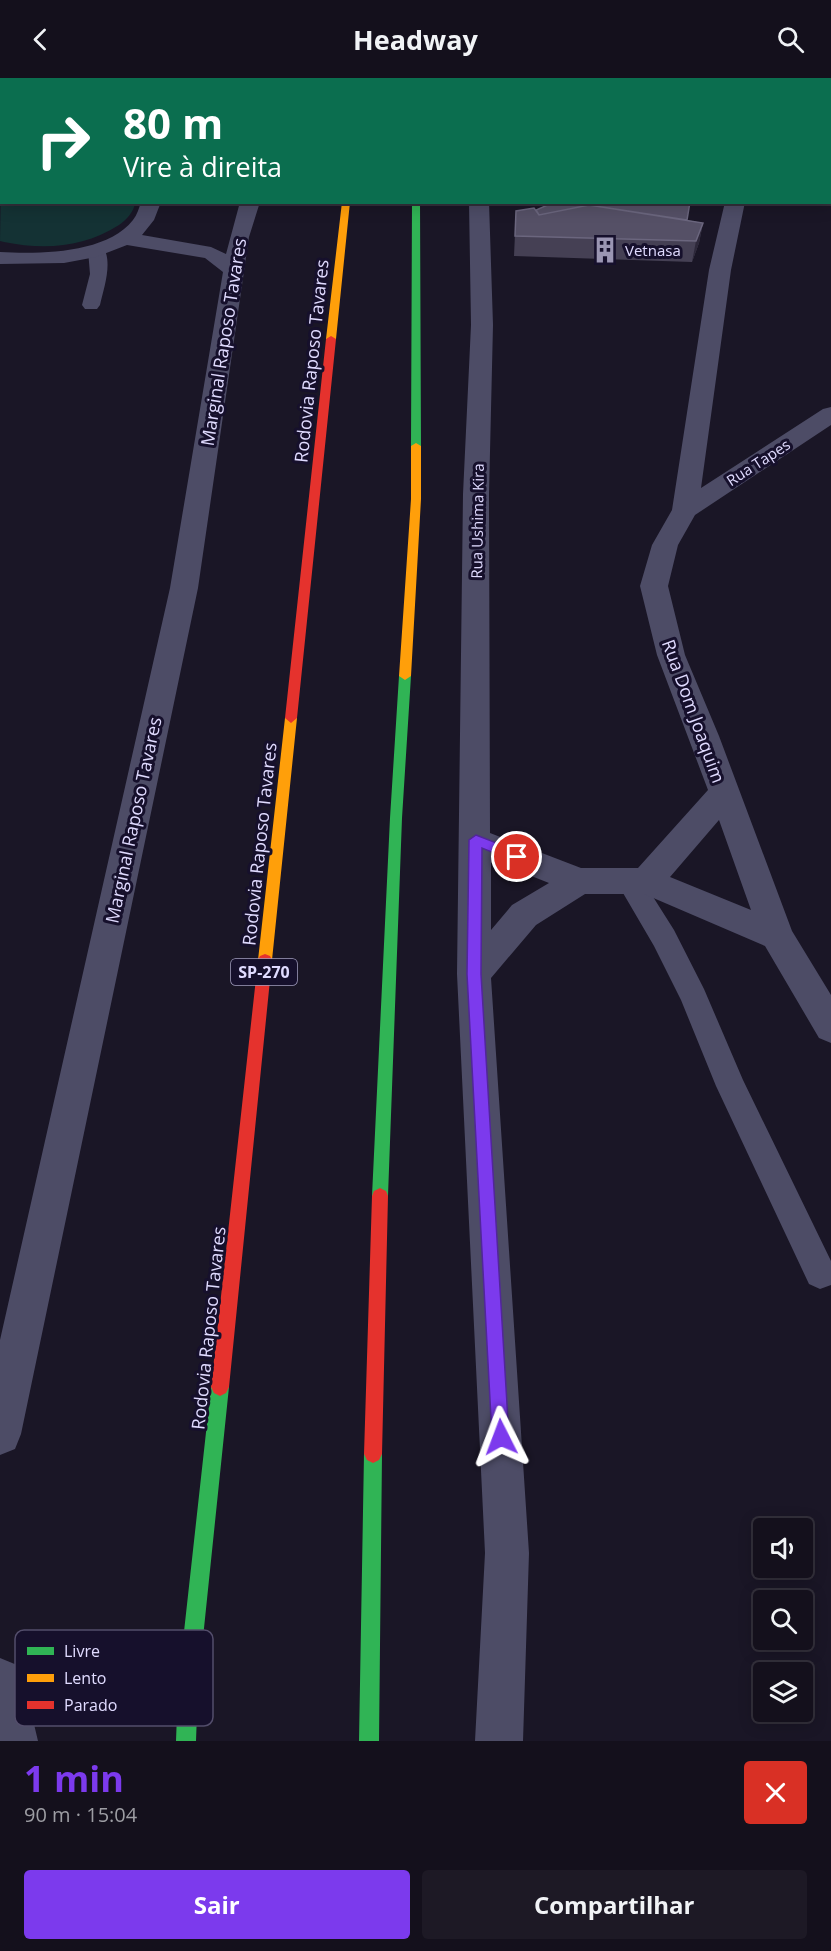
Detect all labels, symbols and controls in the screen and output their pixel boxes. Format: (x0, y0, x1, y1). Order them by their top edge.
text: Headway (353, 21, 478, 58)
icon: back (24, 23, 57, 56)
icon: search (774, 23, 807, 56)
text: 80 m (123, 94, 223, 151)
icon: right (24, 102, 102, 180)
text: Vire à direita (123, 148, 282, 185)
building icon: Vetnasa (590, 235, 620, 265)
street label: Marginal Raposo Tavares (195, 236, 251, 448)
place label: Vetnasa (625, 240, 681, 260)
street label: Rodovia Raposo Tavares (288, 258, 334, 464)
street label: Rua Tapes (722, 434, 794, 490)
street label: Rua Ushima Kira (466, 463, 488, 579)
street label: Rua Dom Joaquim (657, 636, 731, 786)
street label: Marginal Raposo Tavares (99, 715, 167, 925)
street label: Rodovia Raposo Tavares (236, 741, 282, 947)
pin (491, 831, 542, 882)
icon: arrive (500, 840, 533, 873)
road number: SP-270 (231, 959, 297, 985)
street label: Rodovia Raposo Tavares (185, 1225, 231, 1431)
position arrow (469, 1405, 533, 1469)
map controls (753, 1518, 813, 1722)
button: sound (753, 1518, 813, 1578)
button: search (753, 1590, 813, 1650)
legend (15, 1630, 213, 1726)
text: Livre (64, 1640, 100, 1662)
button: layers (753, 1662, 813, 1722)
text: Lento (64, 1667, 106, 1689)
text: Parado (64, 1694, 117, 1716)
text: 1 min (24, 1754, 124, 1803)
button: close (744, 1761, 807, 1824)
text: 90 m · 15:04 (24, 1801, 137, 1828)
button: Sair (24, 1870, 410, 1939)
button: Compartilhar (422, 1870, 807, 1939)

